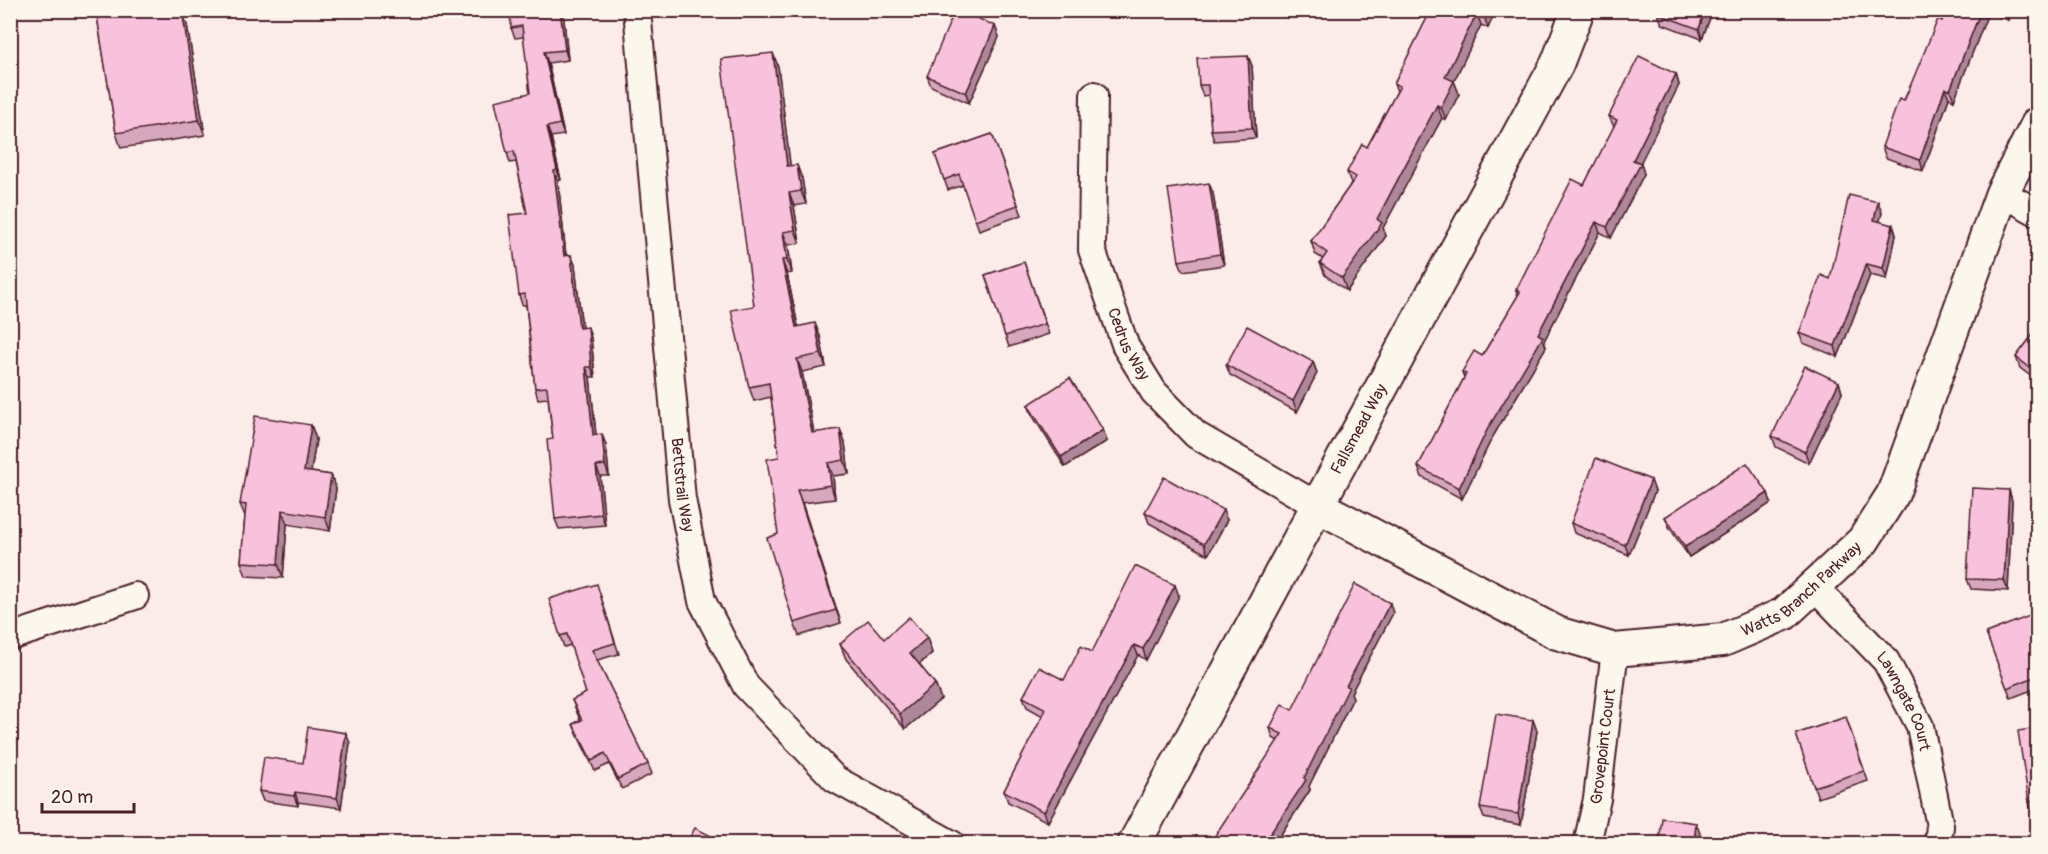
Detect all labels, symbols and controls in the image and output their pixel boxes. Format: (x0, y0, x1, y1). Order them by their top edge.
street label: Cedrus Way (1103, 305, 1154, 384)
street label: Fallsmead Way (1326, 380, 1392, 478)
street label: Bettstrail Way (666, 437, 698, 534)
street label: Watts Branch Parkway (1738, 537, 1866, 641)
street label: Lawngate Court (1872, 647, 1935, 753)
street label: Grovepoint Court (1586, 687, 1620, 805)
scale bar (42, 776, 134, 814)
text: 20 m (51, 786, 93, 809)

